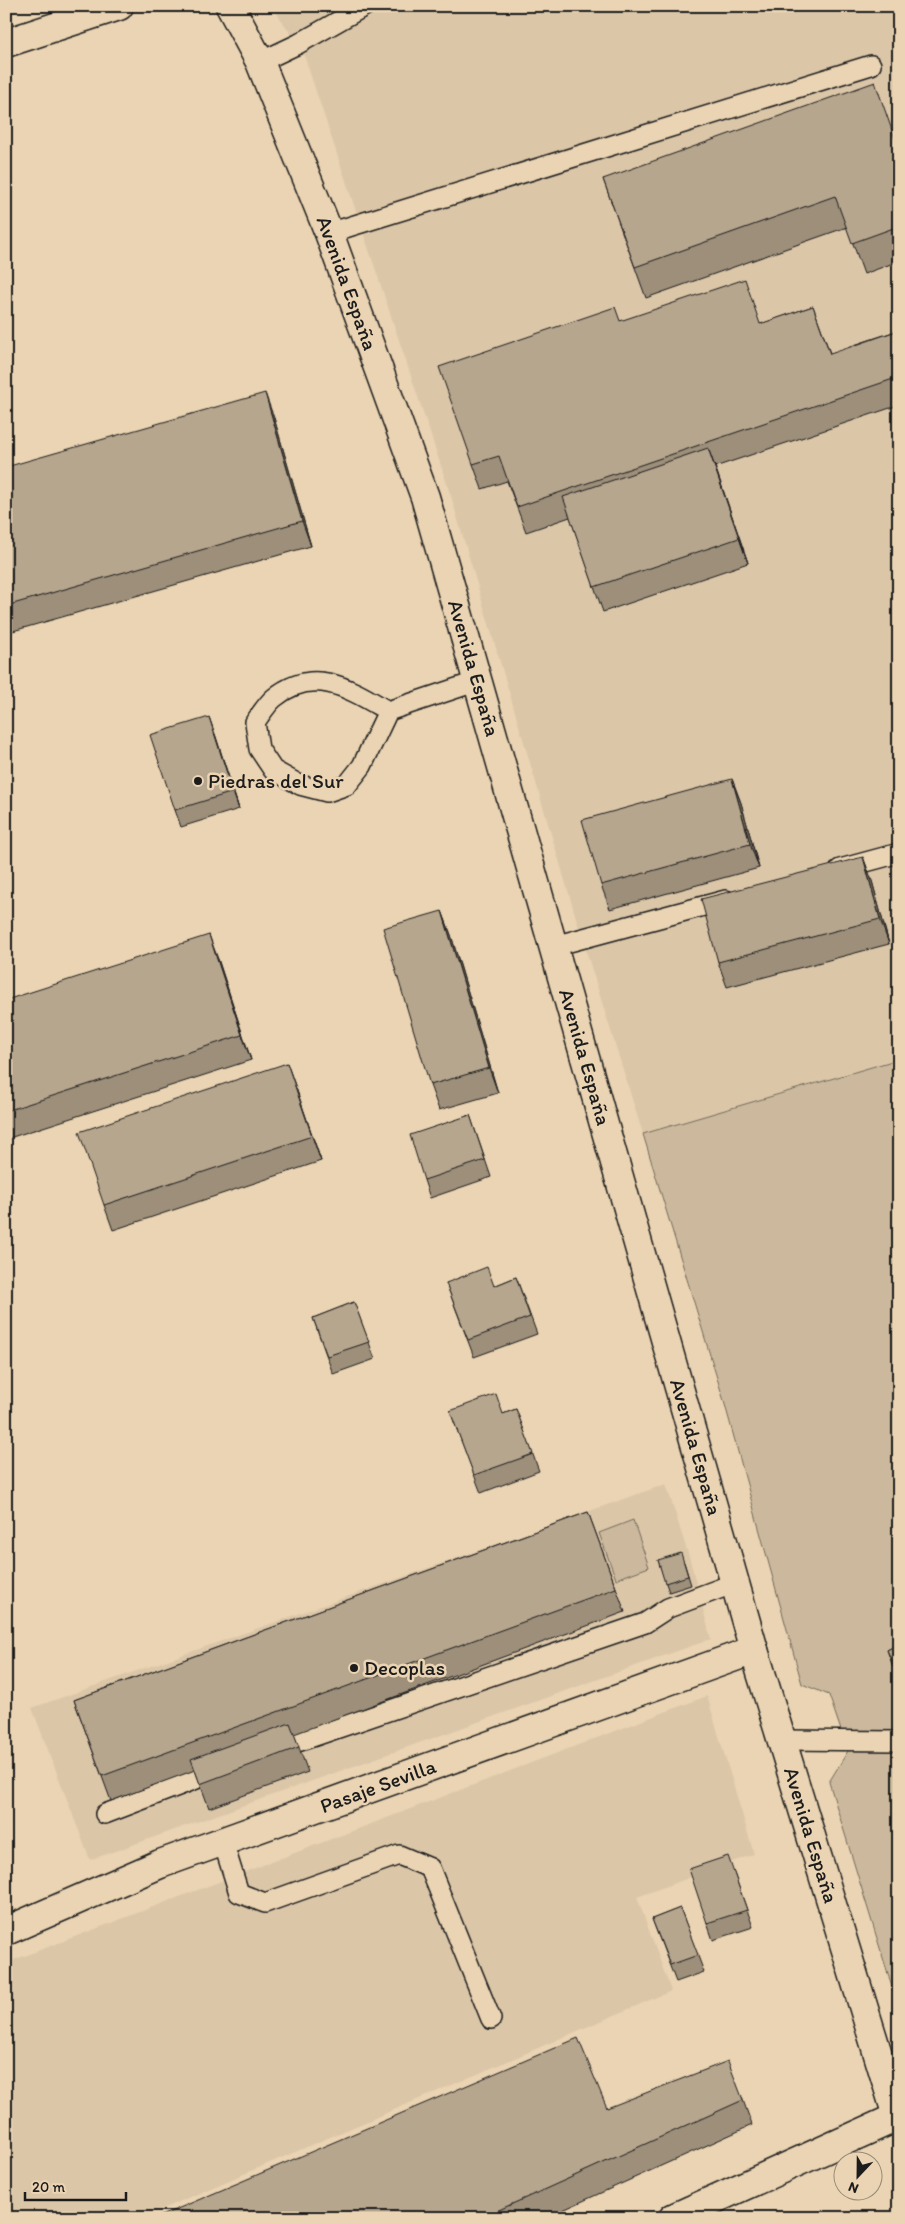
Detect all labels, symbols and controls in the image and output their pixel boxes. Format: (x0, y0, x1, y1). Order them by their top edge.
street label: Avenida España (312, 212, 383, 353)
street label: Avenida España (443, 597, 506, 739)
place label: Piedras del Sur (208, 768, 344, 793)
marker: Piedras del Sur (192, 775, 204, 787)
street label: Avenida España (554, 986, 617, 1128)
street label: Avenida España (665, 1376, 728, 1518)
place label: Decoplas (364, 1655, 445, 1680)
marker: Decoplas (348, 1662, 360, 1674)
street label: Pasaje Sevilla (316, 1753, 439, 1818)
street label: Avenida España (779, 1764, 844, 1906)
north arrow (832, 2152, 882, 2202)
scale bar (25, 2169, 126, 2201)
text: 20 m (32, 2178, 66, 2196)
text: N (846, 2178, 861, 2197)

